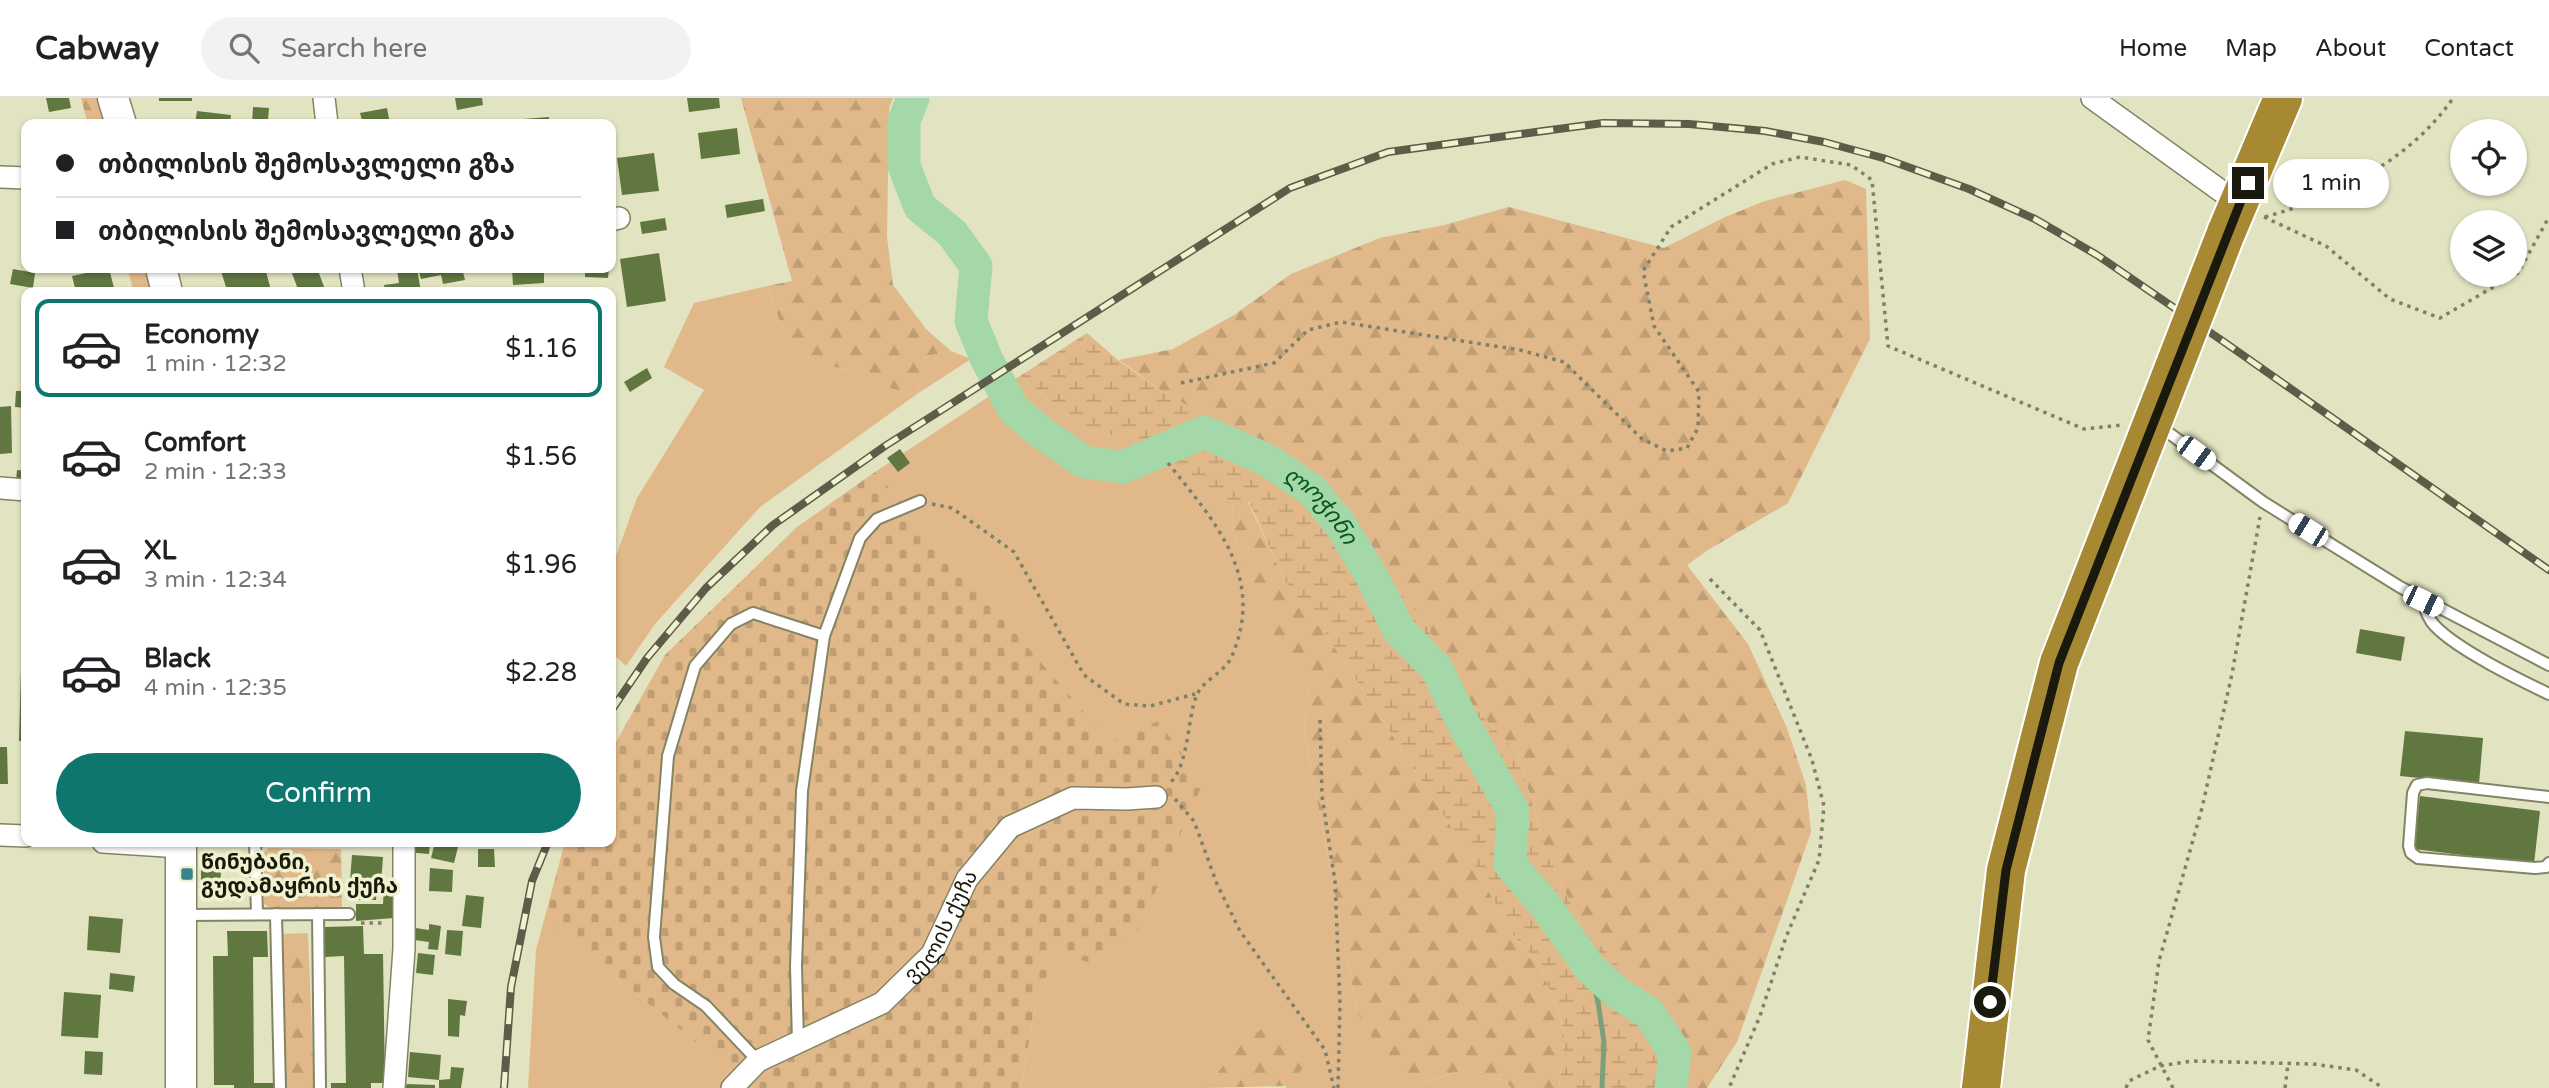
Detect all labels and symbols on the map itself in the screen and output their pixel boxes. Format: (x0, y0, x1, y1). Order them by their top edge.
callout: 1 min (2272, 158, 2388, 208)
route end (2232, 167, 2264, 199)
car (2173, 432, 2220, 474)
water label: ლოჭინი (1278, 461, 1364, 550)
car (2285, 510, 2332, 550)
car (2400, 582, 2447, 620)
place label: წინუბანი, გუდამაყრის ქუჩა (201, 850, 398, 899)
street label: ველის ქუჩა (898, 864, 983, 987)
marker: წინუბანი, გუდამაყრის ქუჩა (179, 866, 195, 882)
route start (1974, 986, 2006, 1018)

